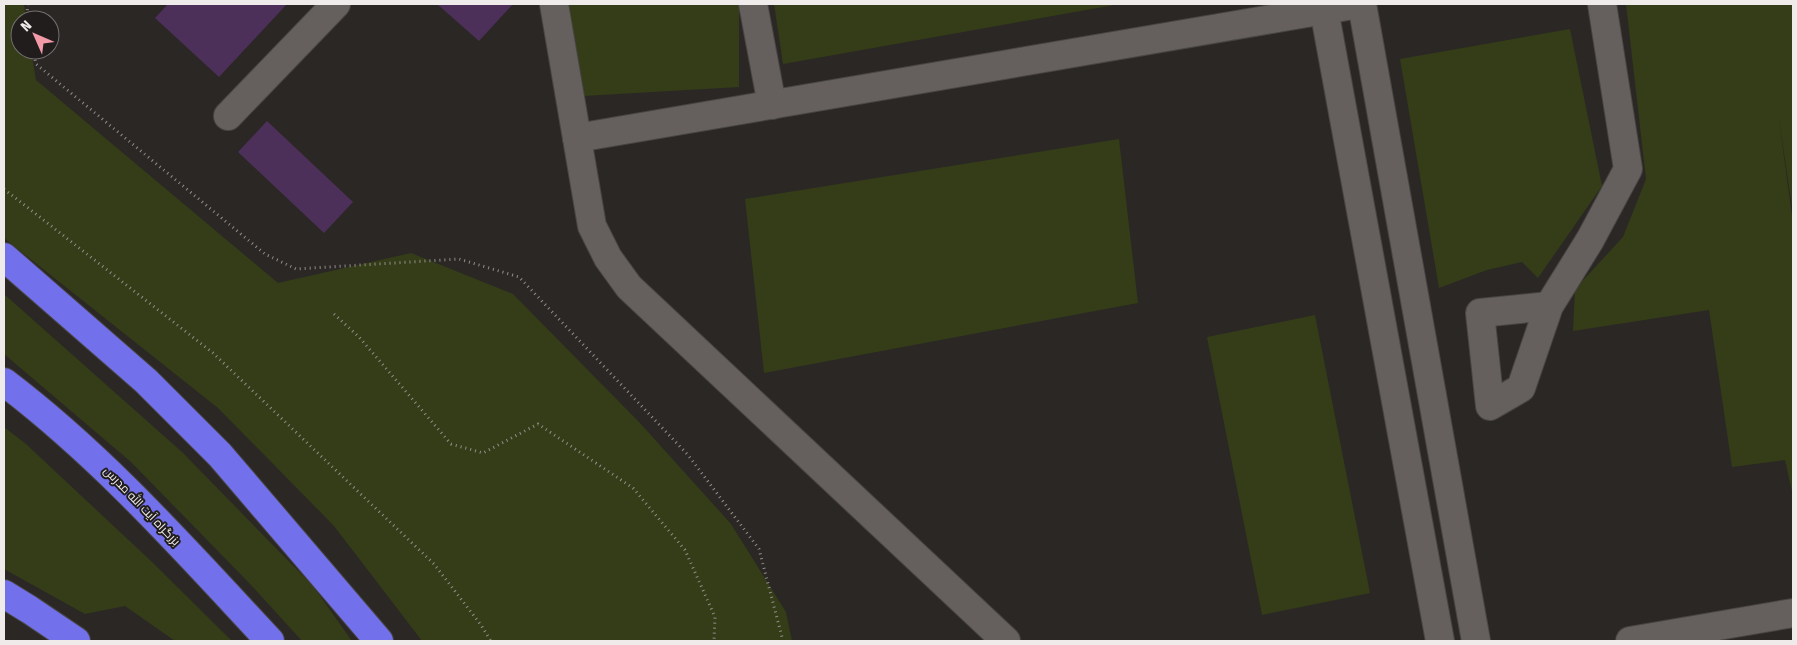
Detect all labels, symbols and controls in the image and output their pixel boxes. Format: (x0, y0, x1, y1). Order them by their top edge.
north arrow (10, 10, 60, 60)
text: N (17, 17, 35, 35)
street label: بزرگراه آیت الله مدرس (101, 463, 184, 548)

